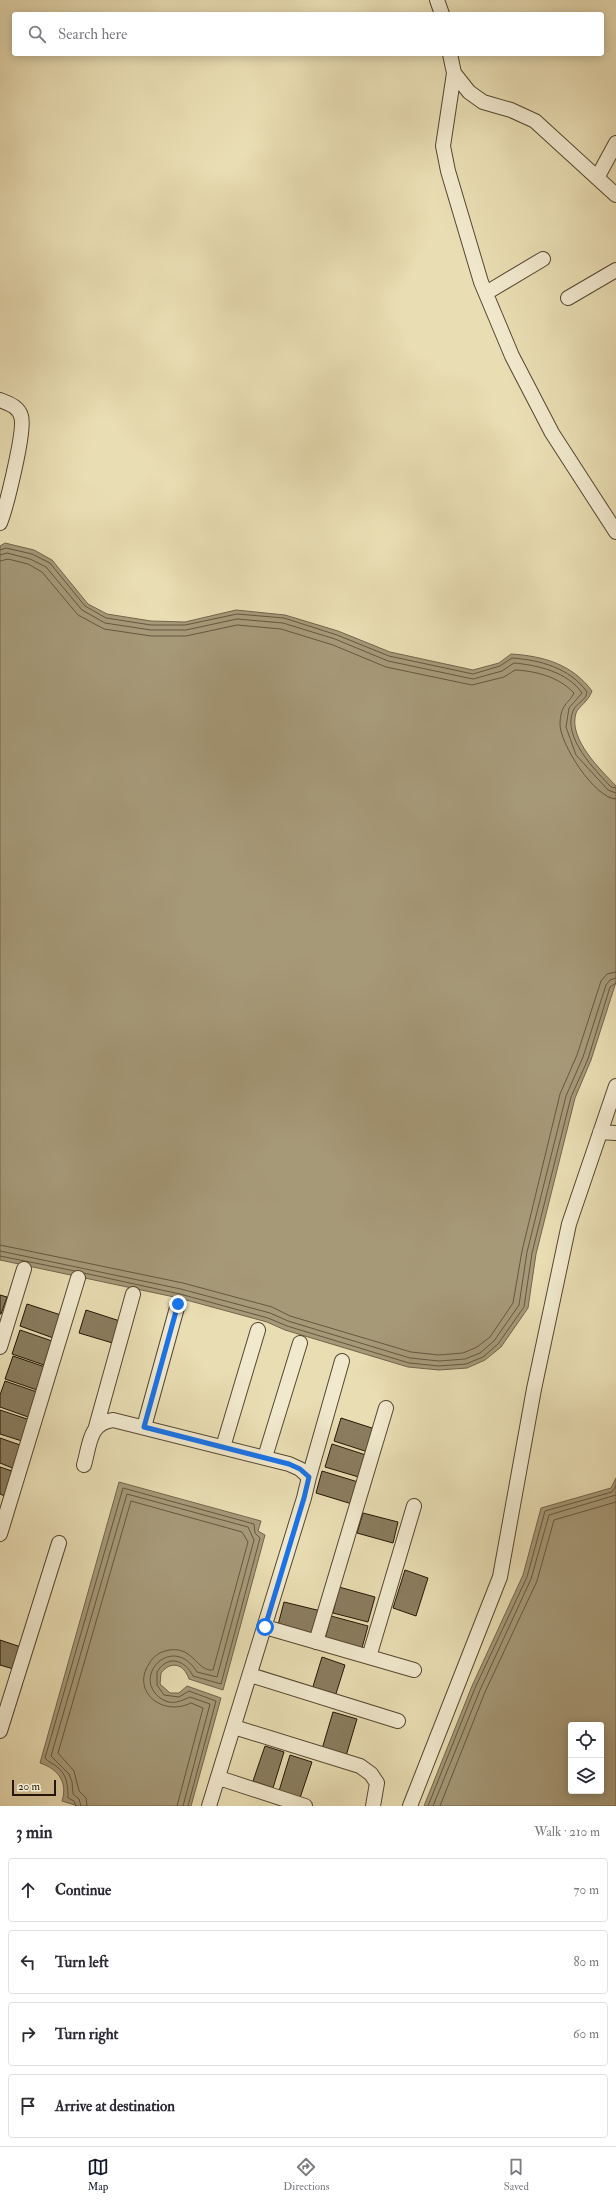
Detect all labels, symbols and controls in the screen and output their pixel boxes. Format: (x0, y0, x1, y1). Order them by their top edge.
search box (12, 12, 604, 56)
icon: search (26, 23, 48, 45)
text: Search here (58, 25, 127, 44)
route end (169, 1295, 187, 1313)
route start (256, 1618, 274, 1636)
map controls (568, 1722, 604, 1794)
button: locate (568, 1722, 604, 1758)
button: layers (568, 1758, 604, 1794)
scale bar (12, 1778, 56, 1797)
text: 20 m (18, 1780, 40, 1793)
text: 3 min (16, 1822, 53, 1843)
text: Walk · 210 m (534, 1824, 600, 1840)
icon: ahead (17, 1879, 39, 1901)
text: Continue (55, 1881, 111, 1900)
text: 70 m (574, 1882, 599, 1898)
icon: left (17, 1951, 39, 1973)
text: Turn left (55, 1953, 109, 1972)
text: 80 m (573, 1954, 599, 1970)
icon: right (17, 2023, 39, 2045)
text: Turn right (55, 2025, 118, 2044)
text: 60 m (573, 2026, 599, 2042)
icon: arrive (17, 2095, 39, 2117)
text: Arrive at destination (55, 2097, 175, 2116)
tab: Map (87, 2156, 109, 2193)
tab: Directions (283, 2156, 330, 2193)
tab: Saved (504, 2156, 529, 2193)

